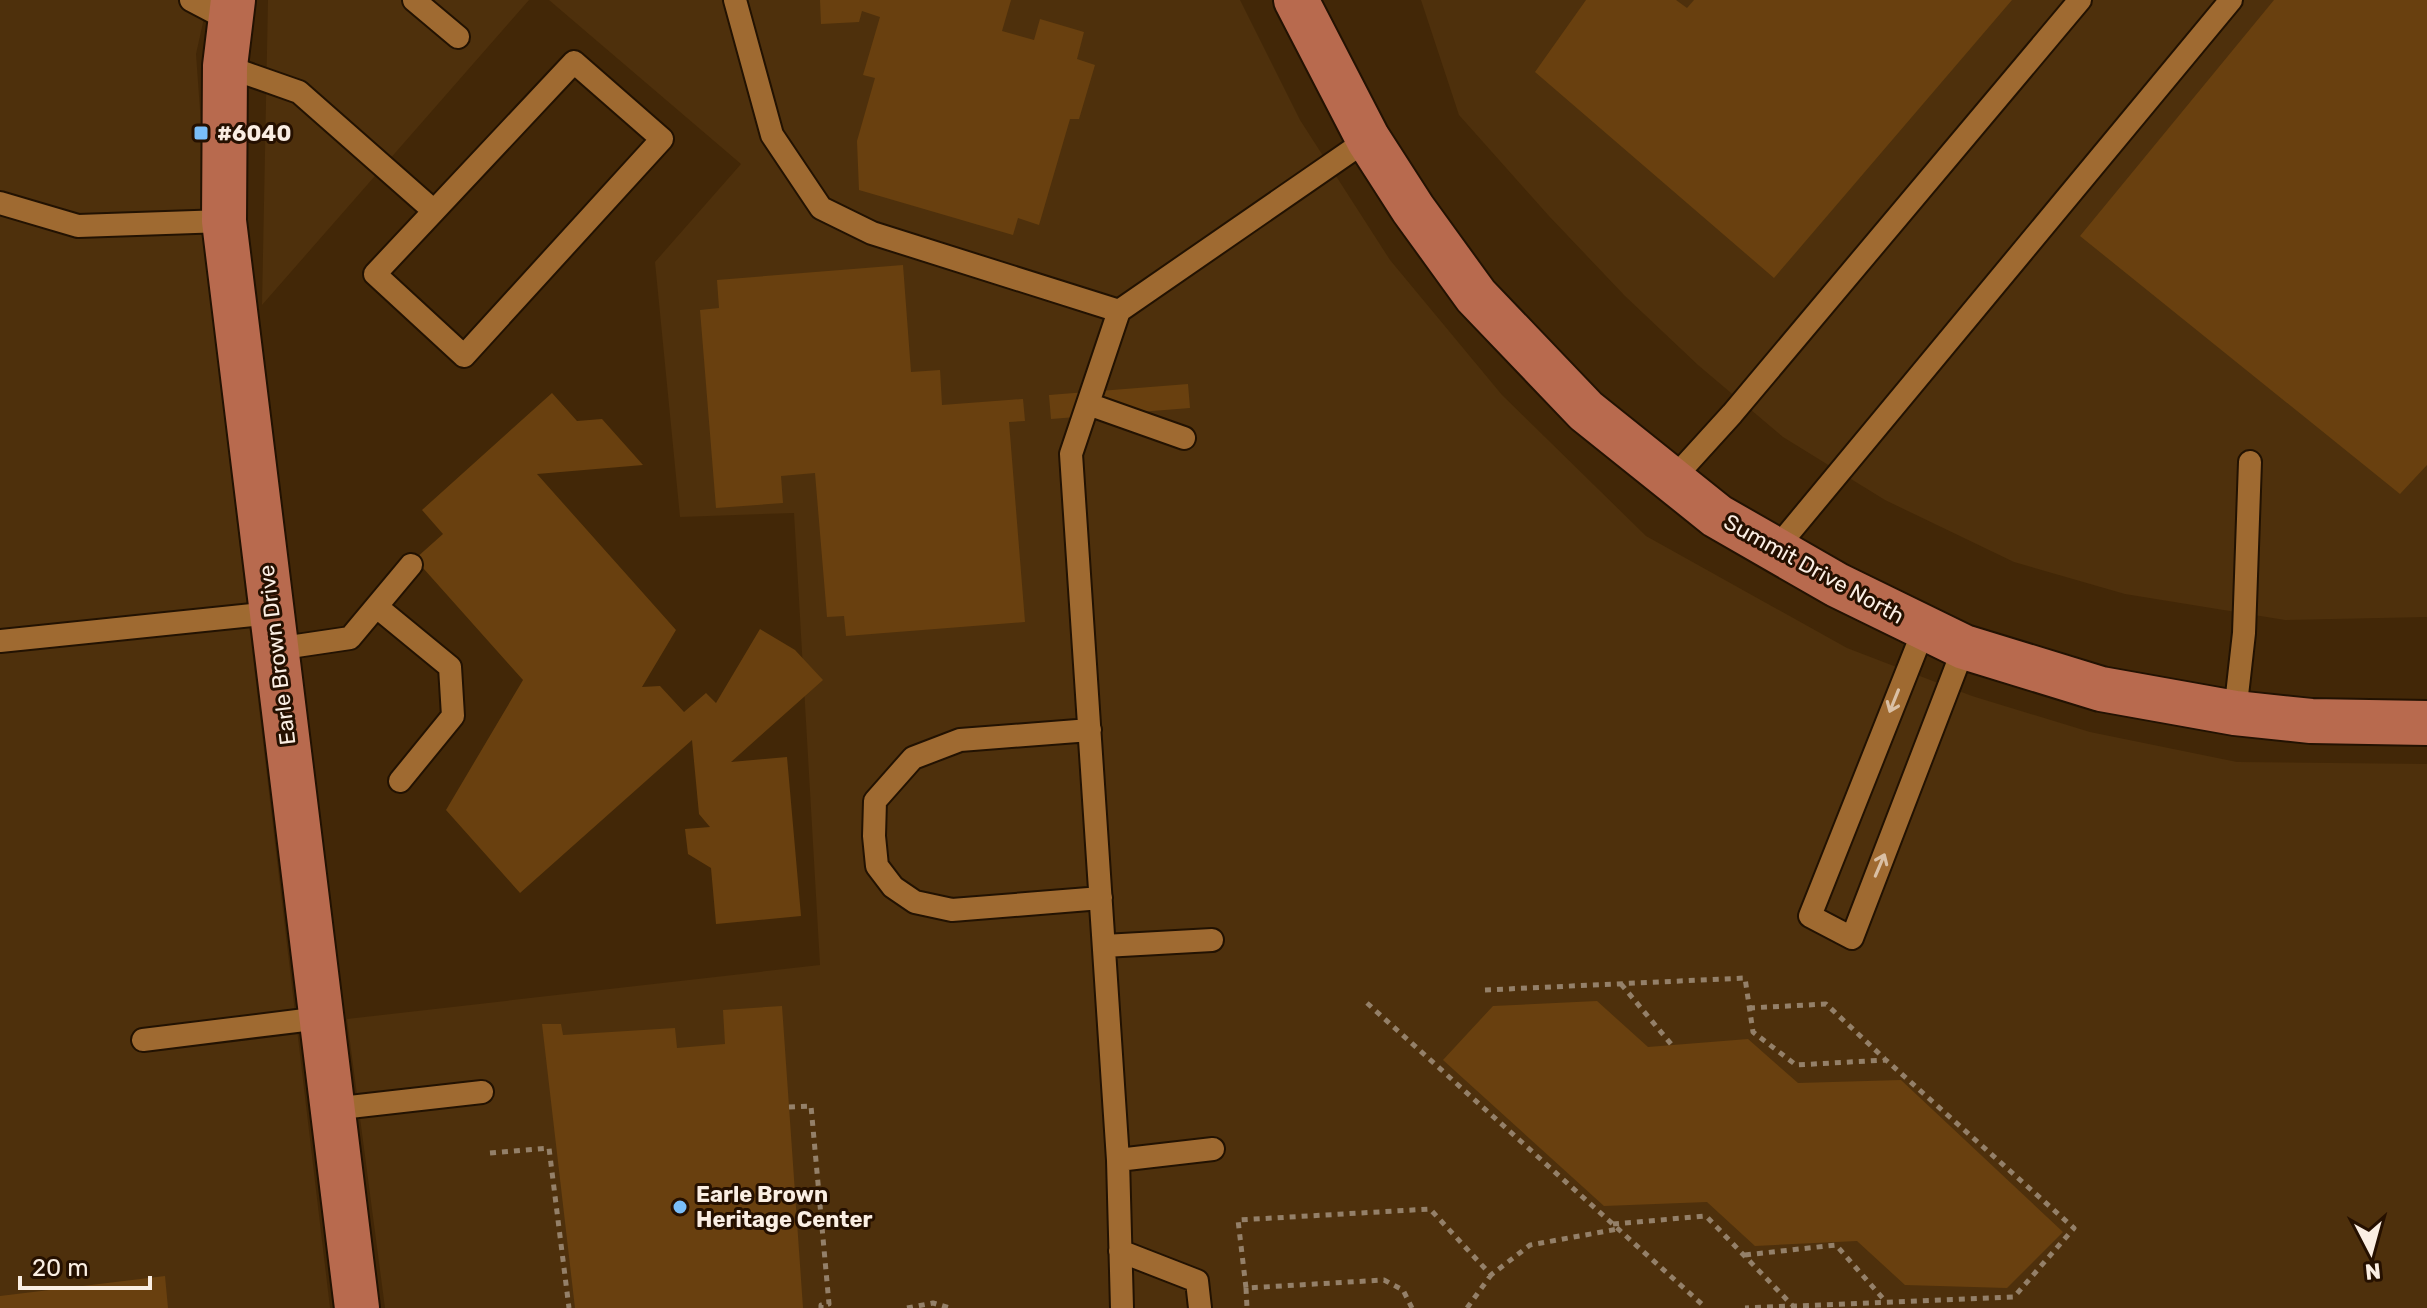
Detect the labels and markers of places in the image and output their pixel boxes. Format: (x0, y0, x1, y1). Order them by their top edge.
place label: #6040 (217, 120, 291, 147)
marker: #6040 (192, 124, 210, 142)
place label: Earle Brown Heritage Center (696, 1181, 873, 1233)
marker: Earle Brown Heritage Center (671, 1198, 689, 1216)

